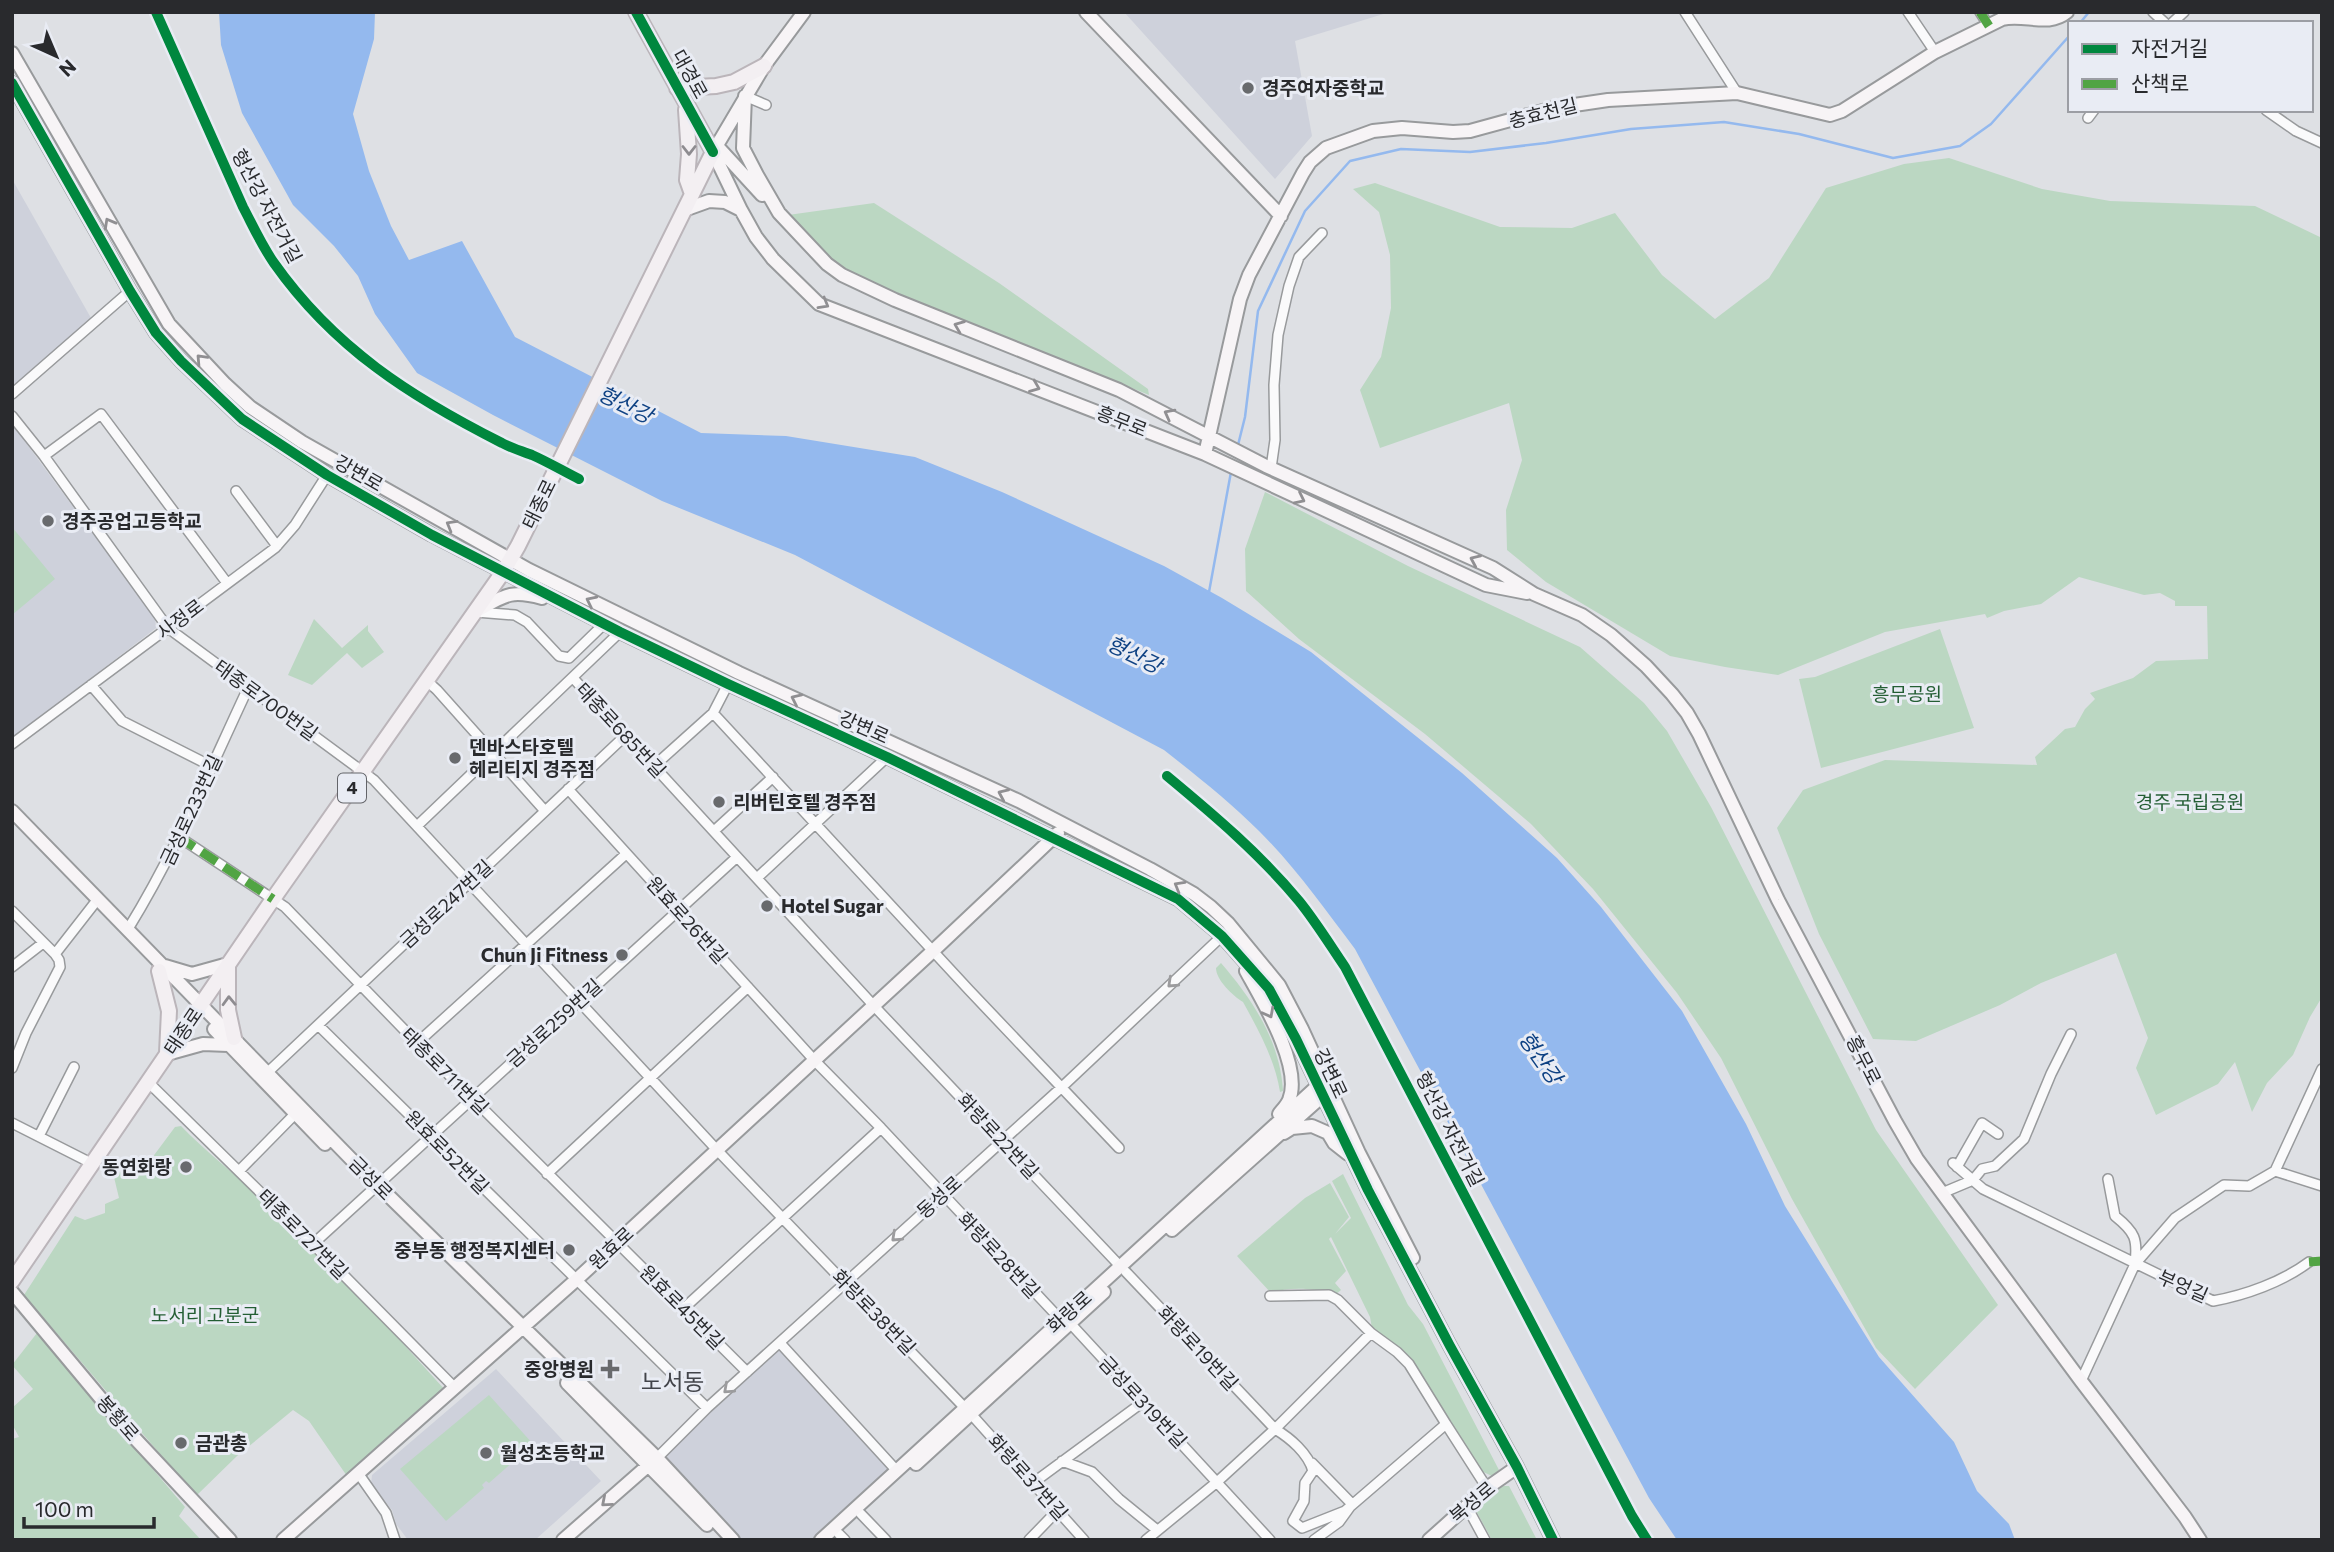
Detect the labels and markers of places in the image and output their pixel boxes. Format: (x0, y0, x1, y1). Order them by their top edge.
place label: 경주여자중학교 (1262, 76, 1384, 99)
marker: 경주여자중학교 (1240, 80, 1256, 96)
place label: 경주공업고등학교 (62, 509, 202, 532)
marker: 경주공업고등학교 (40, 513, 56, 529)
place label: 덴바스타호텔 헤리티지 경주점 (469, 735, 595, 780)
marker: 덴바스타호텔 헤리티지 경주점 (447, 750, 463, 766)
place label: 리버틴호텔 경주점 (733, 790, 876, 813)
marker: 리버틴호텔 경주점 (711, 794, 727, 810)
place label: Hotel Sugar (781, 894, 884, 917)
marker: Hotel Sugar (759, 898, 775, 914)
place label: Chun Ji Fitness (481, 943, 608, 966)
marker: Chun Ji Fitness (614, 947, 630, 963)
place label: 동연화랑 (102, 1155, 172, 1178)
marker: 동연화랑 (178, 1159, 194, 1175)
place label: 중부동 행정복지센터 (394, 1238, 555, 1261)
marker: 중부동 행정복지센터 (561, 1242, 577, 1258)
place label: 중앙병원 (524, 1357, 594, 1380)
marker: 중앙병원 (600, 1359, 620, 1379)
place label: 금관총 (195, 1431, 247, 1454)
marker: 금관총 (173, 1435, 189, 1451)
place label: 월성초등학교 (500, 1441, 605, 1464)
marker: 월성초등학교 (478, 1445, 494, 1461)

